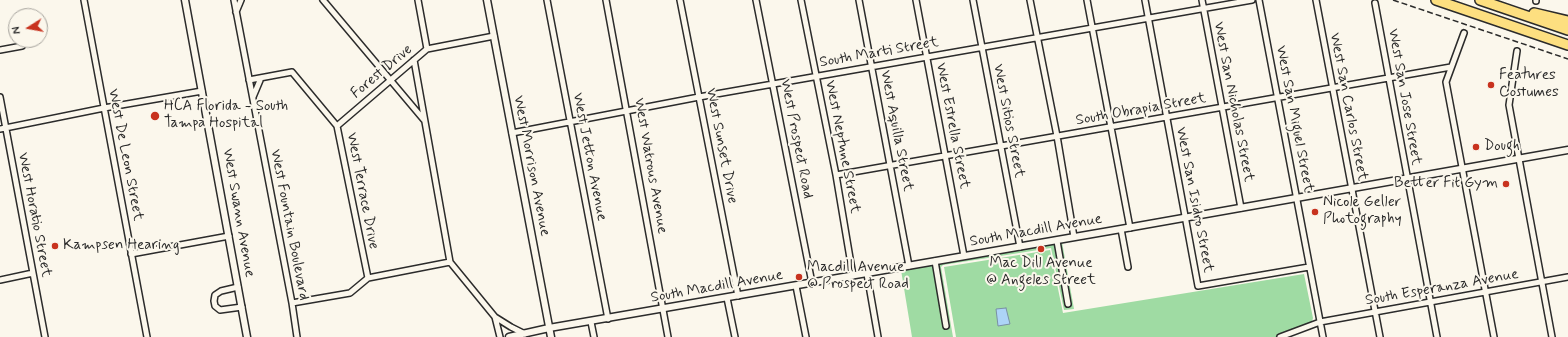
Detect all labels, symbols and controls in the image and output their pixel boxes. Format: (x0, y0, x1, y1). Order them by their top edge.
north arrow (8, 8, 48, 48)
street label: West San Nicholas Street (1209, 20, 1257, 184)
text: N (10, 25, 25, 35)
street label: West San Jose Street (1383, 27, 1425, 167)
street label: West San Carlos Street (1325, 31, 1371, 183)
street label: South Marti Street (818, 34, 940, 72)
street label: Forest Drive (348, 41, 416, 103)
street label: West San Miguel Street (1271, 44, 1317, 194)
street label: West Estrella Street (931, 61, 973, 191)
street label: West Sitios Street (988, 63, 1028, 179)
place label: Features Costumes (1499, 67, 1559, 102)
street label: West Aquilla Street (875, 69, 917, 193)
street label: West Prospect Road (776, 78, 816, 200)
street label: West Neptune Street (820, 79, 864, 215)
marker: Features Costumes (1486, 80, 1496, 90)
street label: West Sunset Drive (701, 87, 741, 205)
street label: West De Leon Street (103, 88, 147, 222)
street label: South Obrapia Street (1074, 90, 1208, 130)
street label: West Jetton Avenue (568, 91, 610, 223)
street label: West Morrison Avenue (509, 94, 553, 238)
street label: West Watrous Avenue (629, 97, 671, 235)
place label: HCA Florida - South Tampa Hospital (164, 98, 288, 133)
marker: HCA Florida - South Tampa Hospital (149, 110, 161, 122)
street label: West San Isidro Street (1171, 126, 1217, 274)
street label: West Terrace Drive (342, 131, 382, 251)
place label: Dough (1484, 138, 1520, 156)
marker: Dough (1471, 142, 1481, 152)
street label: West Swann Avenue (218, 147, 258, 279)
street label: West Fountain Boulevard (266, 148, 312, 302)
street label: West Horatio Street (13, 151, 55, 279)
place label: Better Fit Gym (1394, 175, 1498, 193)
marker: Better Fit Gym (1501, 179, 1511, 189)
place label: Nicole Geller Photography (1323, 194, 1402, 229)
marker: Nicole Geller Photography (1310, 207, 1320, 217)
street label: South Macdill Avenue (968, 210, 1104, 252)
place label: Kampsen Hearing (63, 237, 180, 255)
marker: Kampsen Hearing (50, 241, 60, 251)
marker: Mac Dill Avenue @ Angeles Street (1036, 244, 1046, 254)
place label: Mac Dill Avenue @ Angeles Street (986, 255, 1096, 290)
place label: Macdill Avenue @ Prospect Road (807, 259, 909, 294)
street label: South Macdill Avenue (649, 266, 785, 308)
street label: South Esperanza Avenue (1364, 266, 1520, 310)
marker: Macdill Avenue @ Prospect Road (794, 272, 804, 282)

